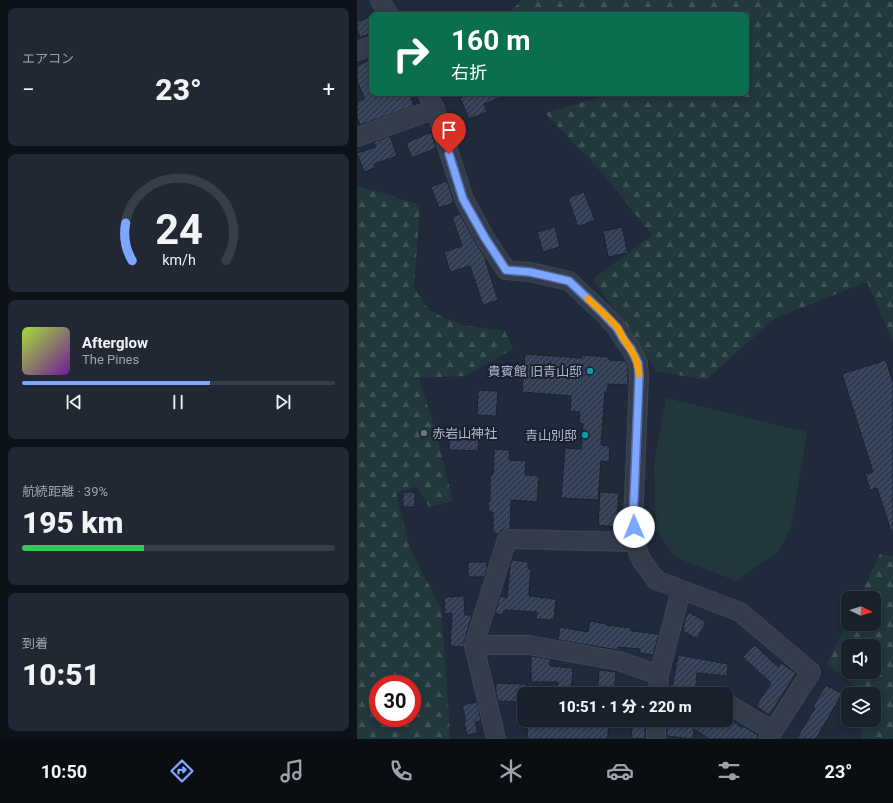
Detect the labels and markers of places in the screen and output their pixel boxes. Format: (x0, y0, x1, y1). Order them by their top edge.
pin (432, 113, 466, 154)
place label: 貴賓館 旧青山邸 (488, 364, 582, 379)
marker: 貴賓館 旧青山邸 (585, 366, 595, 376)
place label: 赤岩山神社 (432, 426, 497, 441)
marker: 赤岩山神社 (419, 428, 429, 438)
place label: 青山別邸 (525, 428, 577, 443)
marker: 青山別邸 (580, 430, 590, 440)

